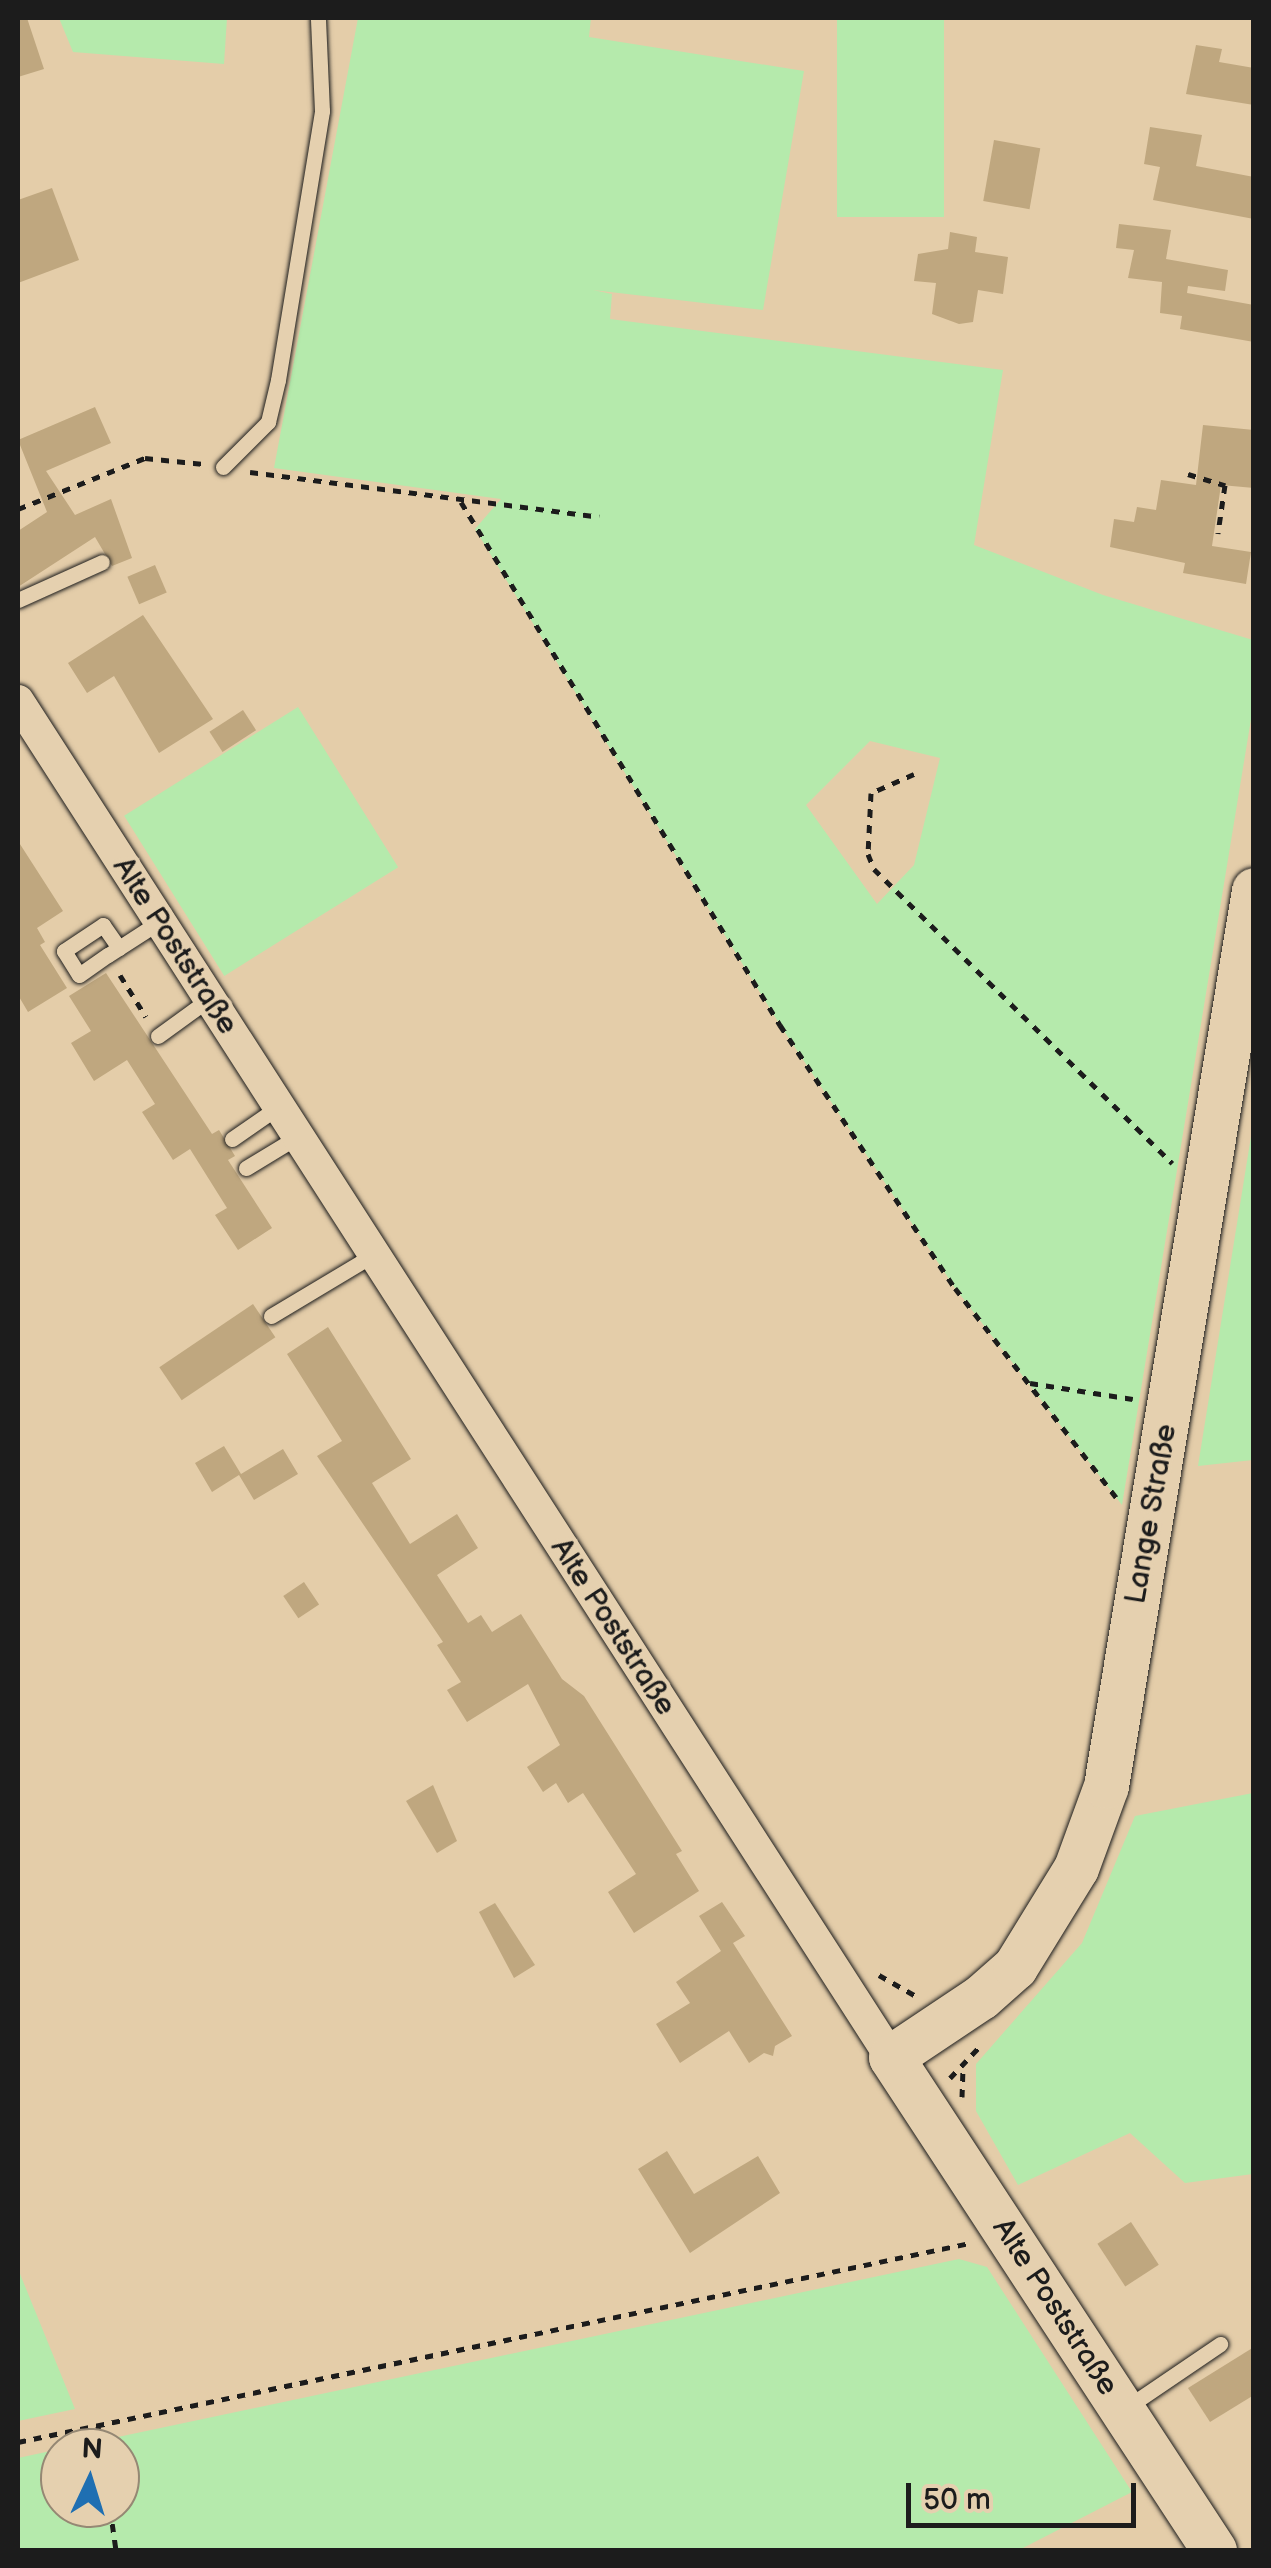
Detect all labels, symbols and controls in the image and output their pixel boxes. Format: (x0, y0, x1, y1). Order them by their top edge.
street label: Alte Poststraße (104, 851, 246, 1041)
street label: Lange Straße (1117, 1421, 1185, 1607)
street label: Alte Poststraße (542, 1532, 684, 1722)
street label: Alte Poststraße (984, 2212, 1126, 2402)
north arrow (40, 2428, 140, 2528)
text: N (80, 2432, 104, 2467)
scale bar (911, 2463, 1141, 2525)
text: 50 m (923, 2482, 991, 2518)

